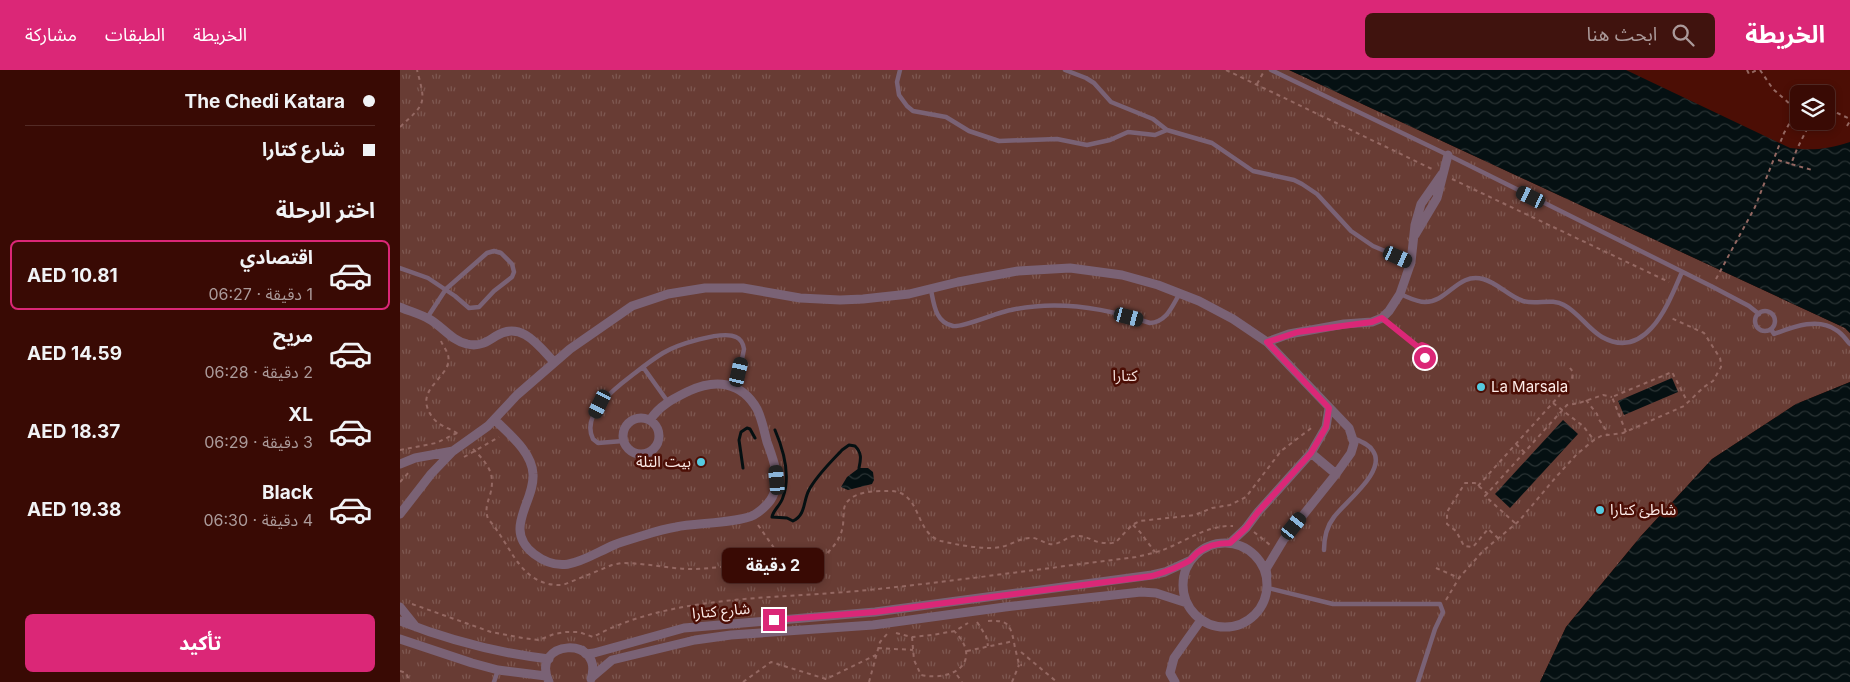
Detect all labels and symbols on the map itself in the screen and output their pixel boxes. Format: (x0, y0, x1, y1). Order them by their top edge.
car (1514, 184, 1547, 210)
car (1381, 244, 1414, 270)
car (1112, 306, 1145, 328)
route start (1414, 347, 1436, 369)
car (728, 356, 749, 388)
park label: كتارا (1113, 366, 1138, 385)
place label: La Marsala (1491, 377, 1568, 396)
marker: La Marsala (1475, 381, 1487, 393)
car (586, 387, 613, 421)
place label: بيت التلة (636, 452, 691, 471)
marker: بيت التلة (695, 456, 707, 468)
car (768, 464, 785, 496)
place label: شاطئ كتارا (1610, 500, 1677, 519)
marker: شاطئ كتارا (1594, 504, 1606, 516)
car (1278, 510, 1309, 542)
callout: 2 دقيقة (723, 548, 825, 582)
street label: شارع كتارا (691, 598, 751, 625)
route end (763, 609, 785, 631)

